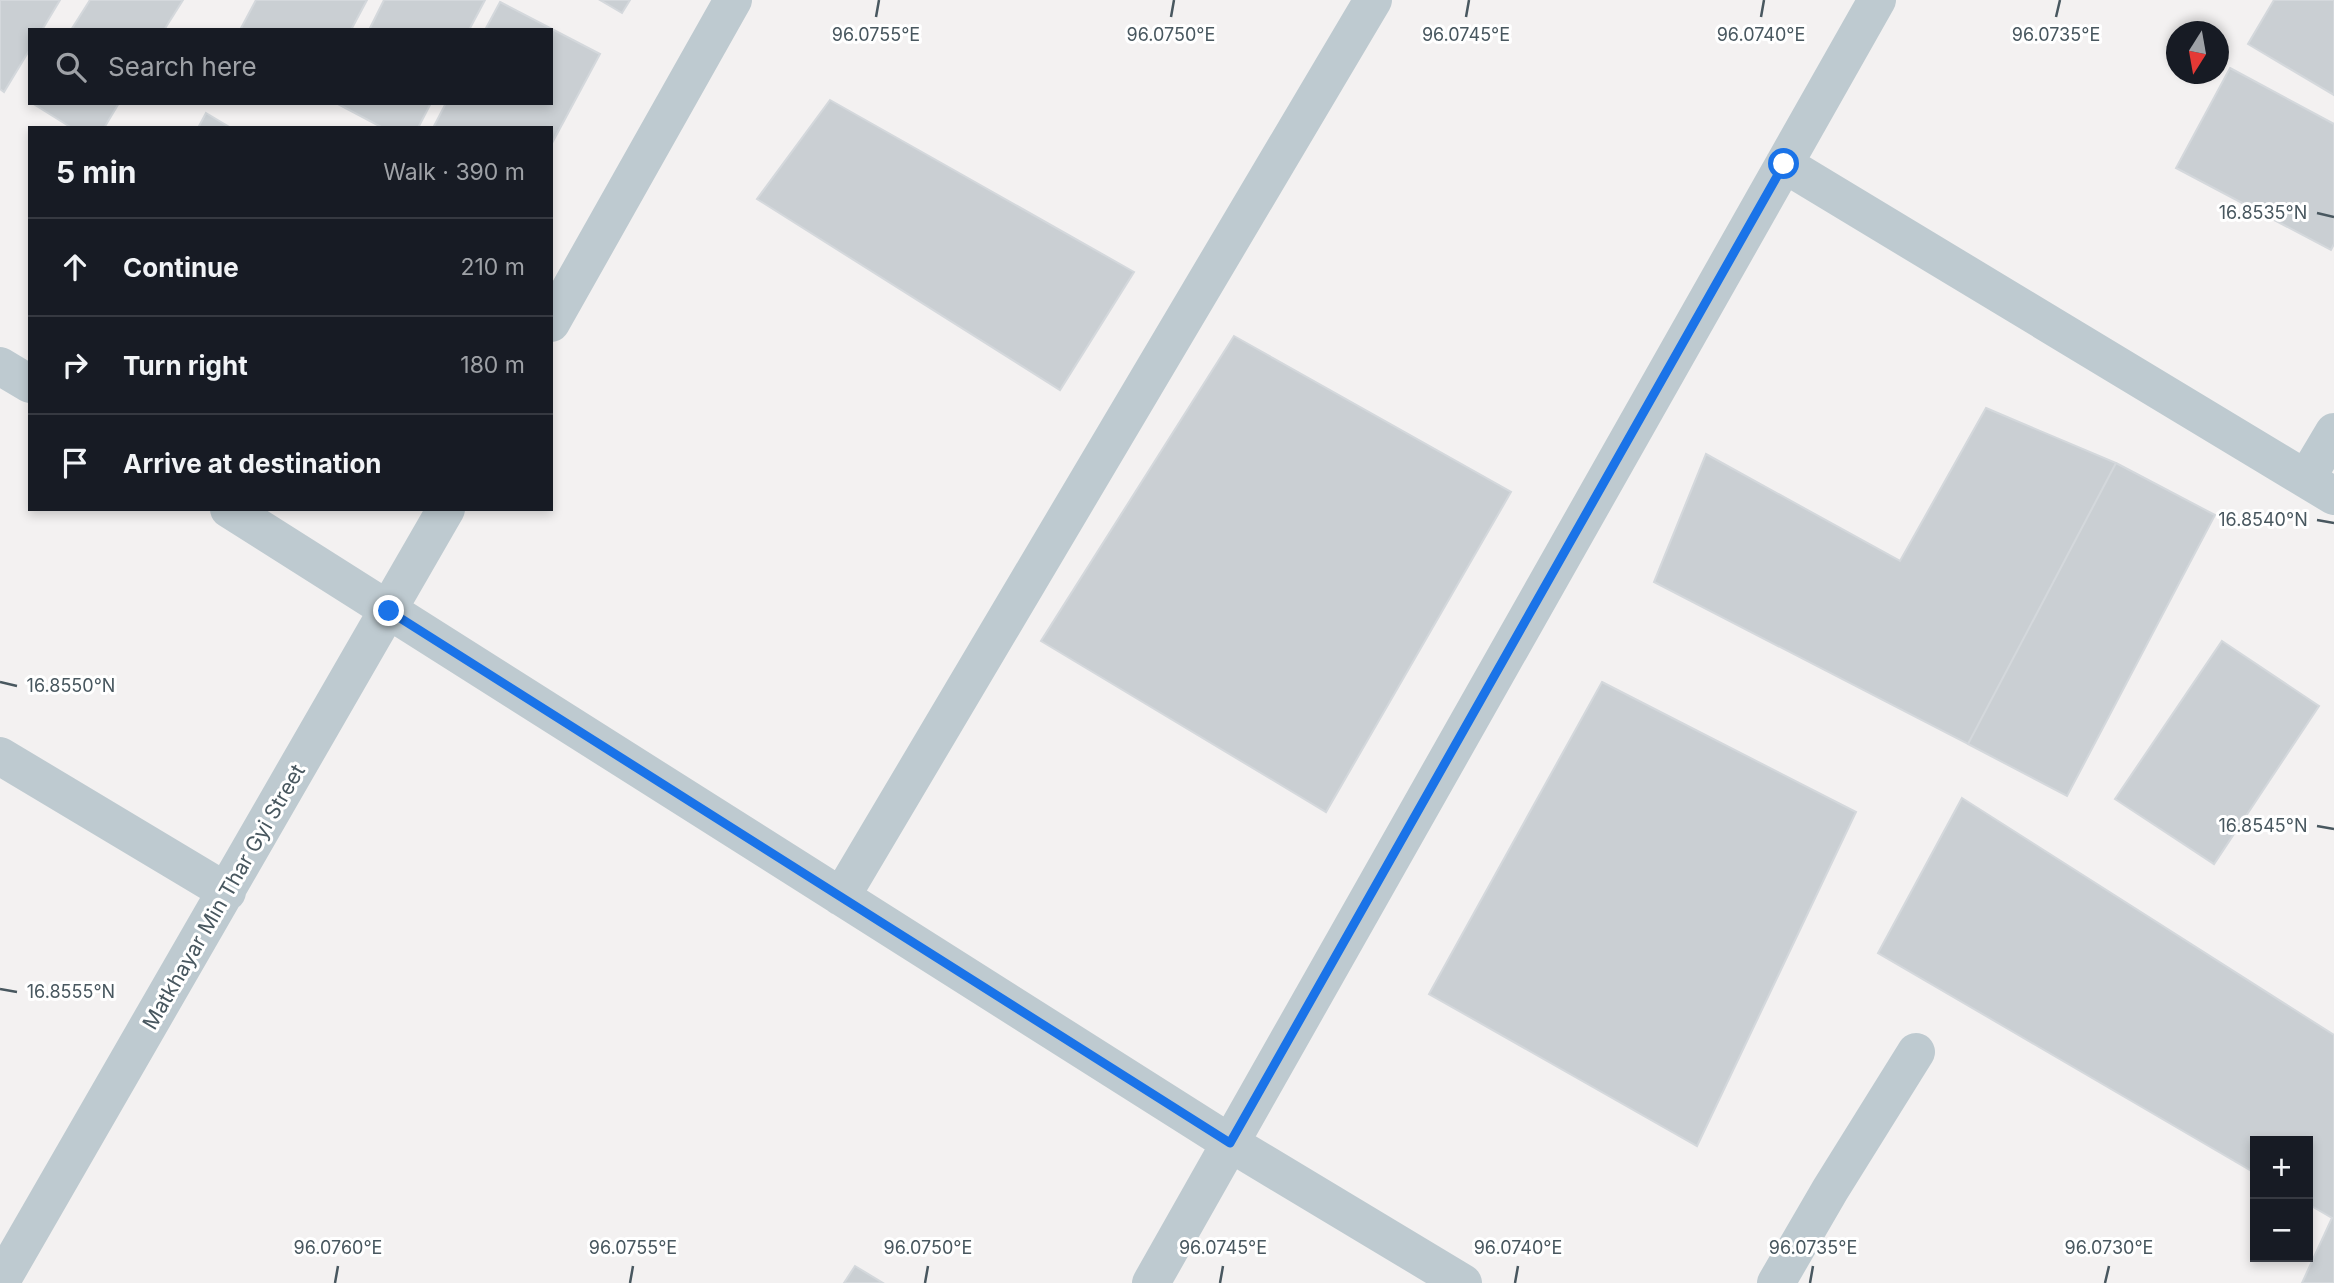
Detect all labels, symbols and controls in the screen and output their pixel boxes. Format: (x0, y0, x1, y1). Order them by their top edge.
north arrow (2166, 21, 2229, 84)
text: 96.0755°E (832, 24, 920, 45)
text: 96.0750°E (1127, 24, 1215, 45)
text: 96.0745°E (1422, 24, 1510, 45)
text: 96.0740°E (1717, 24, 1805, 45)
text: 96.0735°E (2012, 24, 2100, 45)
search box (28, 28, 553, 105)
icon: search (52, 48, 90, 86)
text: Search here (108, 51, 257, 82)
route start (1768, 148, 1799, 179)
text: 5 min (56, 154, 136, 190)
text: Walk · 390 m (383, 158, 525, 186)
text: 16.8535°N (2219, 202, 2307, 223)
icon: ahead (56, 248, 94, 286)
text: Continue (123, 252, 239, 283)
text: 210 m (460, 253, 525, 281)
icon: right (56, 346, 94, 384)
text: Turn right (123, 350, 248, 381)
text: 180 m (460, 351, 525, 379)
icon: arrive (56, 444, 94, 482)
text: Arrive at destination (123, 448, 382, 479)
text: 16.8540°N (2218, 509, 2308, 530)
route end (373, 595, 404, 626)
text: 16.8550°N (27, 675, 115, 696)
street label: Matkhayar Min Thar Gyi Street (137, 760, 310, 1034)
text: 16.8545°N (2218, 815, 2308, 836)
text: 16.8555°N (27, 981, 115, 1002)
map controls (2250, 1136, 2313, 1262)
button: + (2250, 1136, 2313, 1199)
button: − (2250, 1199, 2313, 1262)
text: 96.0760°E (294, 1237, 382, 1258)
text: 96.0755°E (589, 1237, 677, 1258)
text: 96.0750°E (884, 1237, 972, 1258)
text: 96.0745°E (1179, 1237, 1267, 1258)
text: 96.0740°E (1474, 1237, 1562, 1258)
text: 96.0735°E (1769, 1237, 1857, 1258)
text: 96.0730°E (2065, 1237, 2153, 1258)

